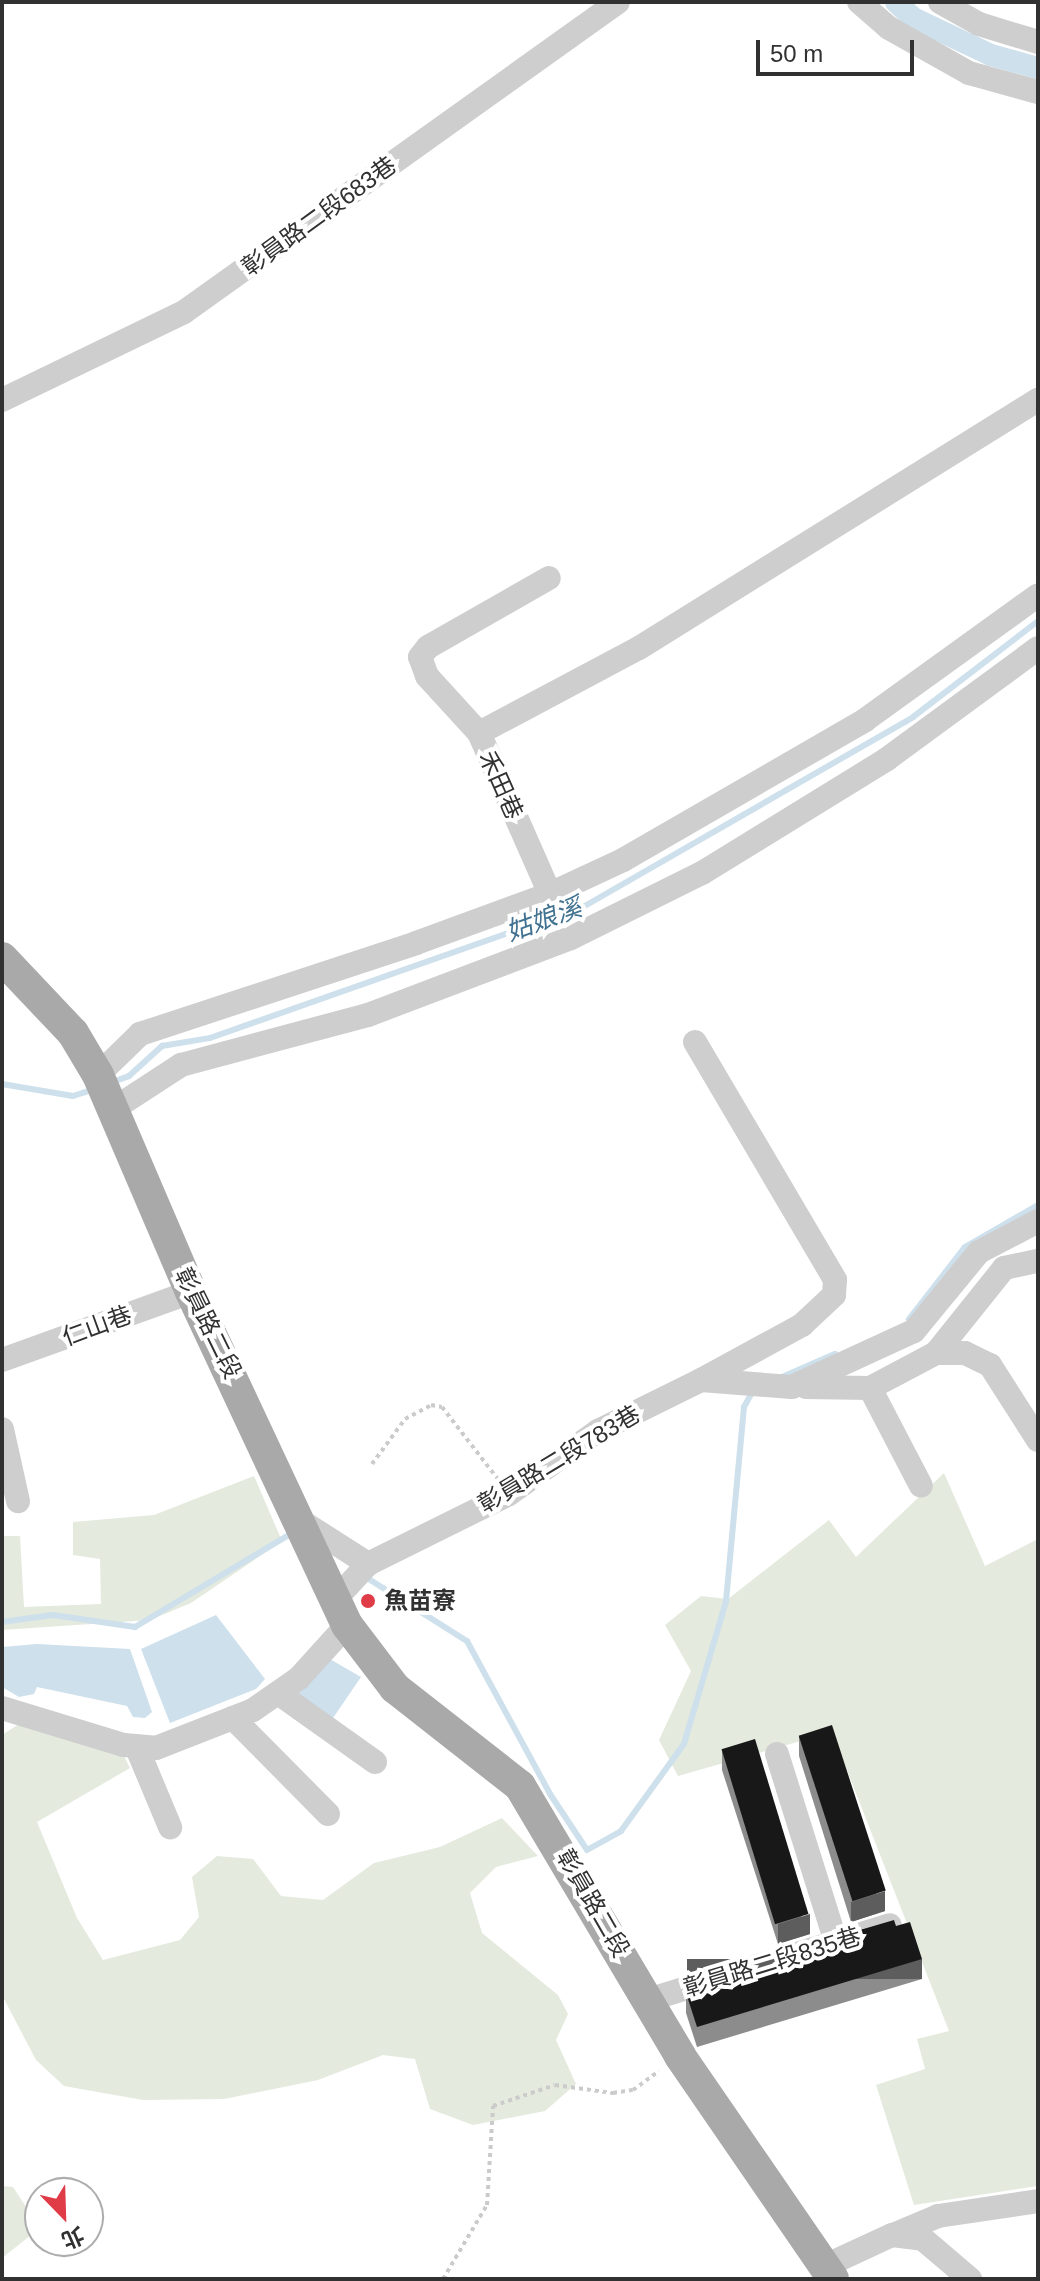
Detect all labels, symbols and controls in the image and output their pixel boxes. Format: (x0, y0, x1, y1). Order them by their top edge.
scale bar (760, 24, 918, 74)
text: 50 m (770, 40, 823, 67)
street label: 彰員路二段683巷 (236, 150, 402, 282)
street label: 禾田巷 (473, 746, 529, 824)
water label: 姑娘溪 (502, 892, 586, 948)
street label: 彰員路二段 (169, 1263, 247, 1383)
street label: 仁山巷 (58, 1300, 136, 1352)
street label: 彰員路二段783巷 (473, 1399, 645, 1519)
place label: 魚苗寮 (384, 1587, 456, 1615)
marker: 魚苗寮 (359, 1592, 377, 1610)
street label: 彰員路二段 (551, 1844, 635, 1962)
street label: 彰員路二段835巷 (680, 1921, 864, 2003)
north arrow (24, 2177, 104, 2257)
text: 北 (58, 2222, 88, 2254)

